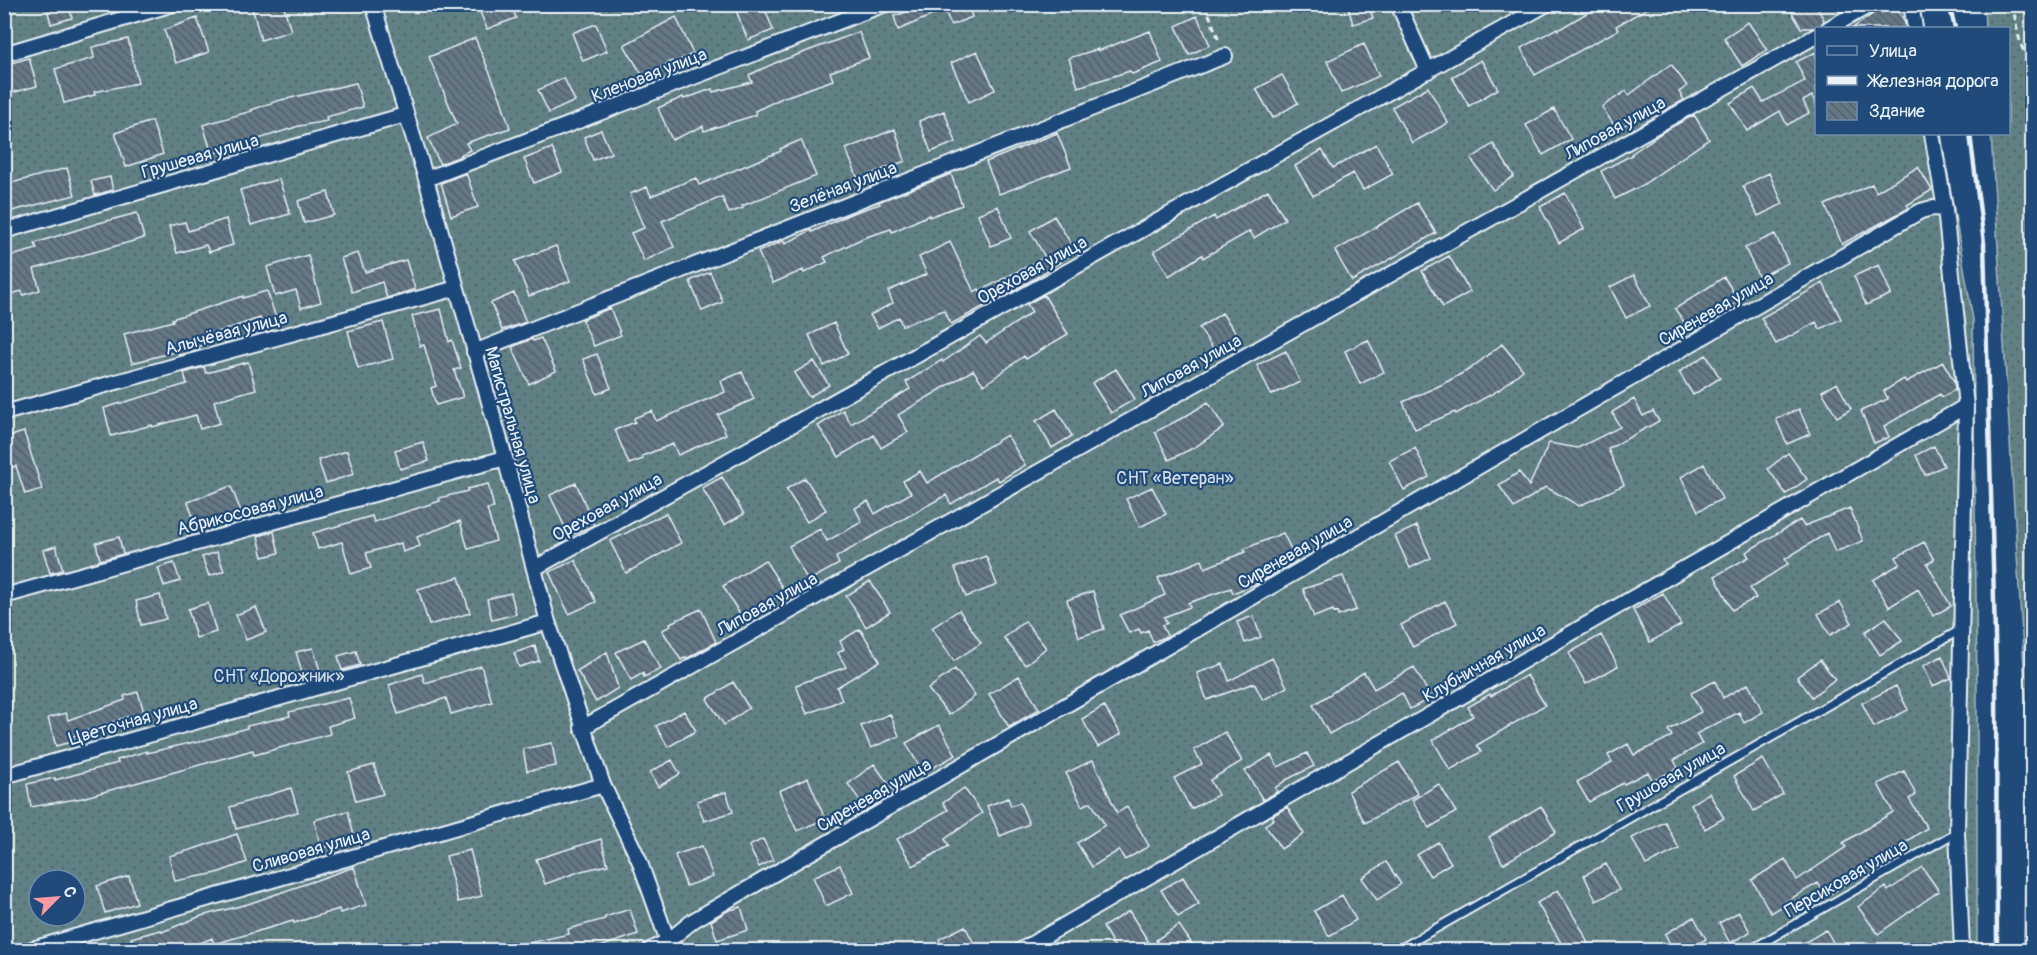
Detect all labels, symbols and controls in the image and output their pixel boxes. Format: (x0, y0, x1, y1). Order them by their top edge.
legend (1815, 27, 2010, 135)
text: Улица (1869, 40, 1917, 63)
street label: Кленовая улица (588, 43, 710, 108)
text: Железная дорога (1866, 70, 1999, 93)
street label: Липовая улица (1560, 91, 1670, 166)
text: Здание (1869, 100, 1925, 123)
street label: Грушевая улица (139, 129, 261, 184)
street label: Зелёная улица (786, 156, 900, 219)
street label: Ореховая улица (973, 231, 1091, 310)
street label: Сиреневая улица (1655, 267, 1778, 352)
street label: Алычёвая улица (162, 306, 290, 361)
street label: Липовая улица (1136, 329, 1246, 404)
street label: Магистральная улица (479, 344, 546, 506)
park label: СНТ «Ветеран» (1116, 467, 1234, 490)
street label: Ореховая улица (548, 468, 666, 547)
street label: Абрикосовая улица (174, 480, 326, 541)
street label: Сиреневая улица (1234, 510, 1357, 595)
street label: Липовая улица (712, 567, 822, 642)
street label: Клубничная улица (1419, 619, 1550, 708)
park label: СНТ «Дорожник» (214, 665, 344, 688)
street label: Цветочная улица (66, 692, 200, 751)
street label: Грушовая улица (1613, 737, 1730, 818)
street label: Сиреневая улица (813, 753, 936, 838)
street label: Сливовая улица (250, 823, 373, 878)
street label: Персиковая улица (1780, 834, 1912, 923)
north arrow (27, 868, 87, 928)
text: С (59, 883, 81, 901)

